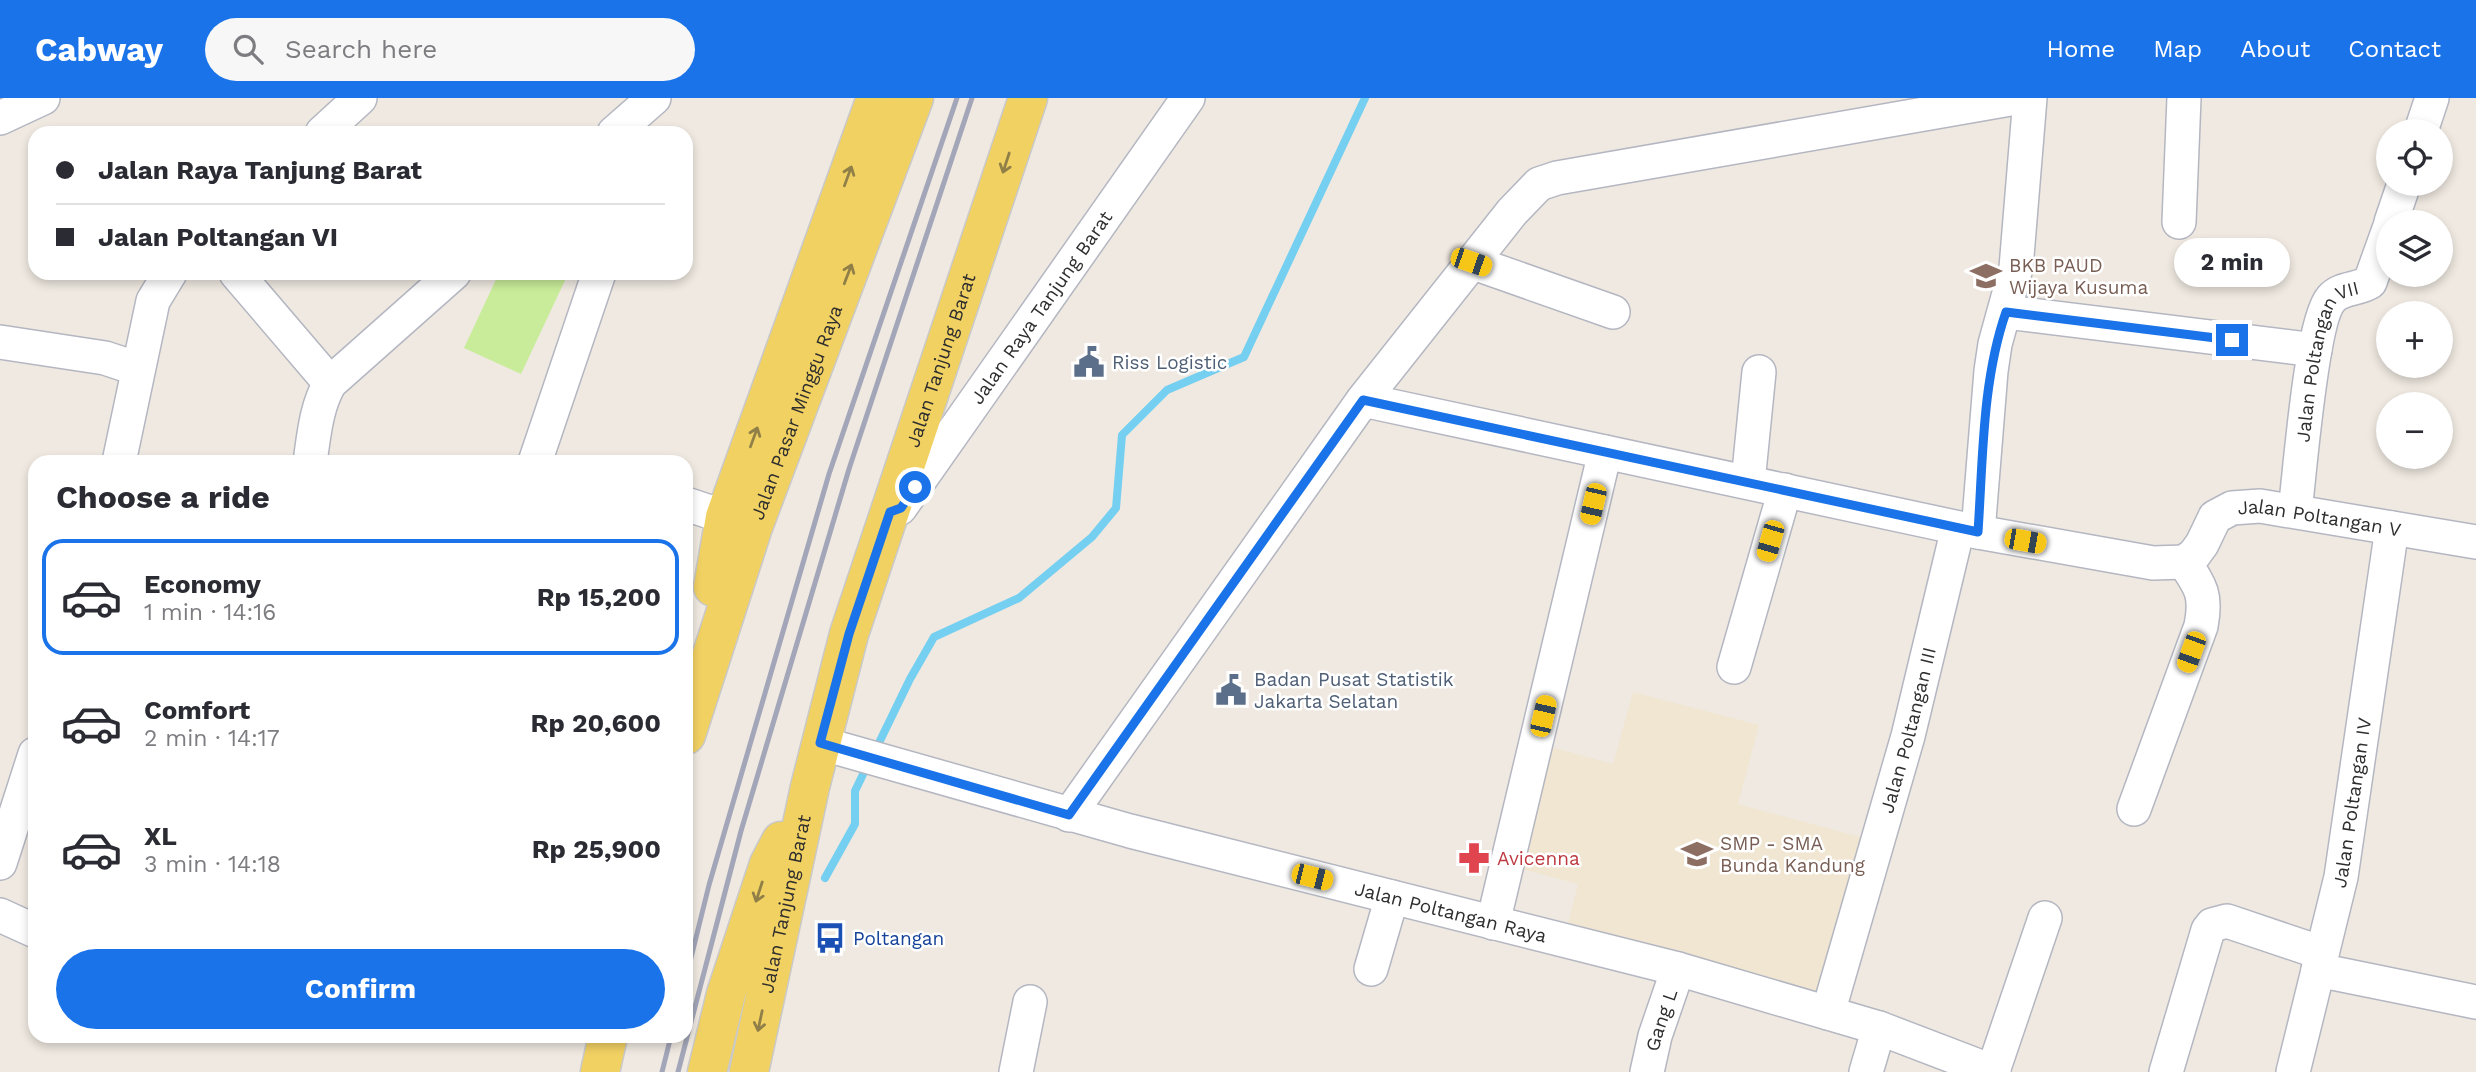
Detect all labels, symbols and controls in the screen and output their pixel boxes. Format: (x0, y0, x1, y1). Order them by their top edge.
search box (205, 18, 695, 81)
text: Cabway (35, 30, 163, 69)
icon: search (229, 30, 267, 68)
text: Search here (285, 34, 437, 64)
text: Home (2047, 35, 2115, 63)
text: Map (2153, 35, 2202, 63)
text: About (2240, 35, 2310, 63)
text: Contact (2348, 35, 2441, 63)
map controls (2376, 119, 2453, 469)
button: locate (2376, 119, 2453, 196)
one-way arrow (999, 151, 1011, 173)
text: Jalan Raya Tanjung Barat (98, 155, 422, 185)
one-way arrow (842, 166, 855, 188)
street label: Jalan Raya Tanjung Barat (966, 206, 1117, 409)
button: layers (2376, 210, 2453, 287)
text: Jalan Poltangan VI (98, 222, 338, 252)
callout: 2 min (2174, 238, 2290, 288)
car (1448, 245, 1495, 279)
text: 2 min (2201, 249, 2263, 276)
place label: BKB PAUD Wijaya Kusuma (2009, 254, 2148, 299)
school or university icon: BKB PAUD Wijaya Kusuma (1969, 259, 2003, 293)
one-way arrow (843, 263, 855, 285)
street label: Jalan Tanjung Barat (901, 270, 981, 450)
street label: Jalan Poltangan VII (2291, 276, 2361, 443)
button: + (2376, 301, 2453, 378)
street label: Jalan Pasar Minggu Raya (746, 302, 847, 523)
route end (2216, 324, 2248, 356)
public building icon: Riss Logistic (1072, 345, 1106, 379)
place label: Riss Logistic (1112, 351, 1227, 374)
button: − (2376, 392, 2453, 469)
one-way arrow (749, 426, 761, 448)
route start (899, 471, 931, 503)
text: Choose a ride (56, 478, 270, 516)
car (1579, 481, 1608, 527)
street label: Jalan Poltangan V (2237, 495, 2403, 541)
car (1755, 518, 1786, 564)
car (2003, 527, 2048, 555)
icon: car (60, 566, 123, 629)
text: Economy (144, 569, 261, 599)
text: Rp 15,200 (537, 582, 661, 612)
text: 1 min · 14:16 (144, 599, 276, 626)
car (2174, 629, 2209, 675)
street label: Jalan Poltangan III (1875, 645, 1941, 816)
place label: Badan Pusat Statistik Jakarta Selatan (1254, 668, 1454, 713)
public building icon: Badan Pusat Statistik Jakarta Selatan (1214, 673, 1248, 707)
icon: car (60, 692, 123, 755)
car (1529, 693, 1558, 739)
text: Comfort (144, 695, 250, 725)
text: Rp 20,600 (531, 708, 661, 738)
street label: Jalan Poltangan IV (2328, 716, 2376, 890)
text: 2 min · 14:17 (144, 725, 280, 752)
street label: Jalan Tanjung Barat (755, 813, 816, 995)
icon: car (60, 818, 123, 881)
text: XL (144, 821, 177, 851)
place label: SMP - SMA Bunda Kandung (1720, 832, 1866, 877)
text: Rp 25,900 (532, 834, 661, 864)
school or university icon: SMP - SMA Bunda Kandung (1680, 837, 1714, 871)
pharmacy icon: Avicenna (1457, 841, 1491, 875)
place label: Avicenna (1497, 847, 1580, 870)
text: 3 min · 14:18 (144, 851, 281, 878)
car (1290, 862, 1335, 892)
street label: Jalan Poltangan Raya (1352, 877, 1549, 948)
one-way arrow (752, 881, 764, 903)
bus stop icon: Poltangan (813, 921, 847, 955)
place label: Poltangan (853, 927, 944, 950)
button: Confirm (56, 949, 665, 1029)
street label: Gang L (1641, 986, 1682, 1053)
one-way arrow (753, 1009, 767, 1032)

